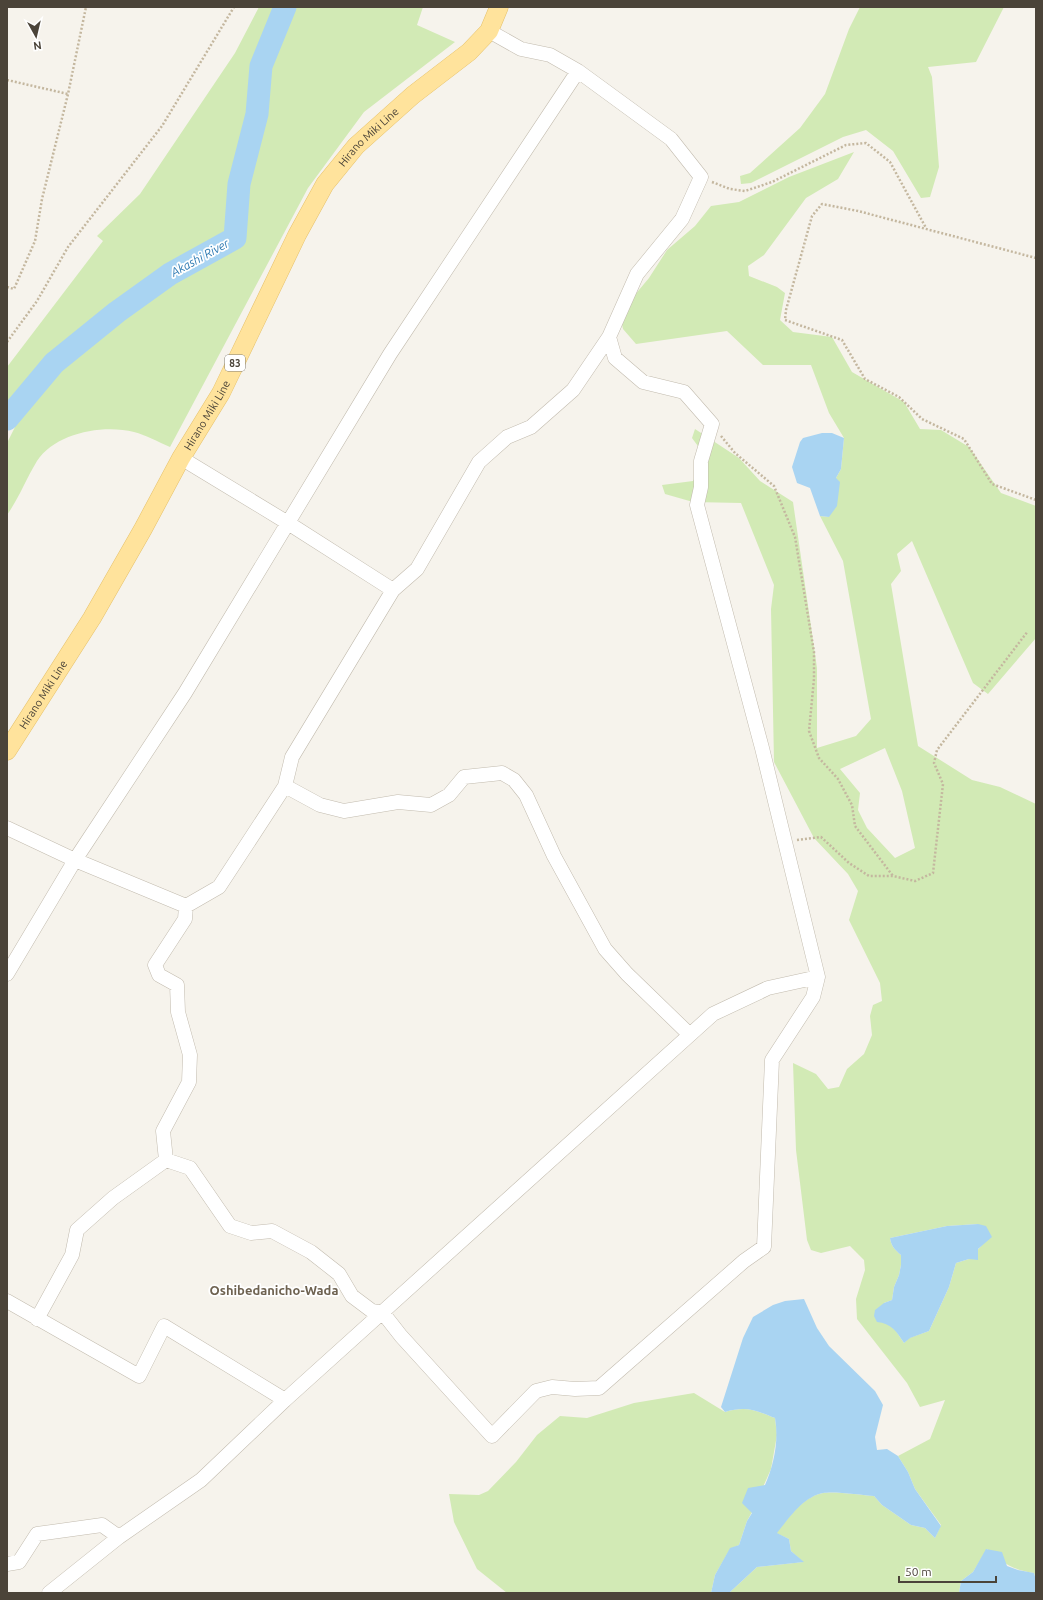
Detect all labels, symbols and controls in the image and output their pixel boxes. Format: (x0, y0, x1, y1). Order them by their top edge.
north arrow (16, 16, 56, 56)
text: N (32, 39, 42, 52)
street label: Hirano Miki Line (336, 105, 401, 169)
water label: Akashi River (168, 236, 231, 279)
road number: 83 (225, 355, 245, 371)
street label: Hirano Miki Line (181, 378, 232, 452)
street label: Hirano Miki Line (17, 658, 69, 731)
district label: Oshibedanicho-Wada (210, 1283, 338, 1297)
scale bar (899, 1558, 996, 1584)
text: 50 m (905, 1565, 932, 1578)

